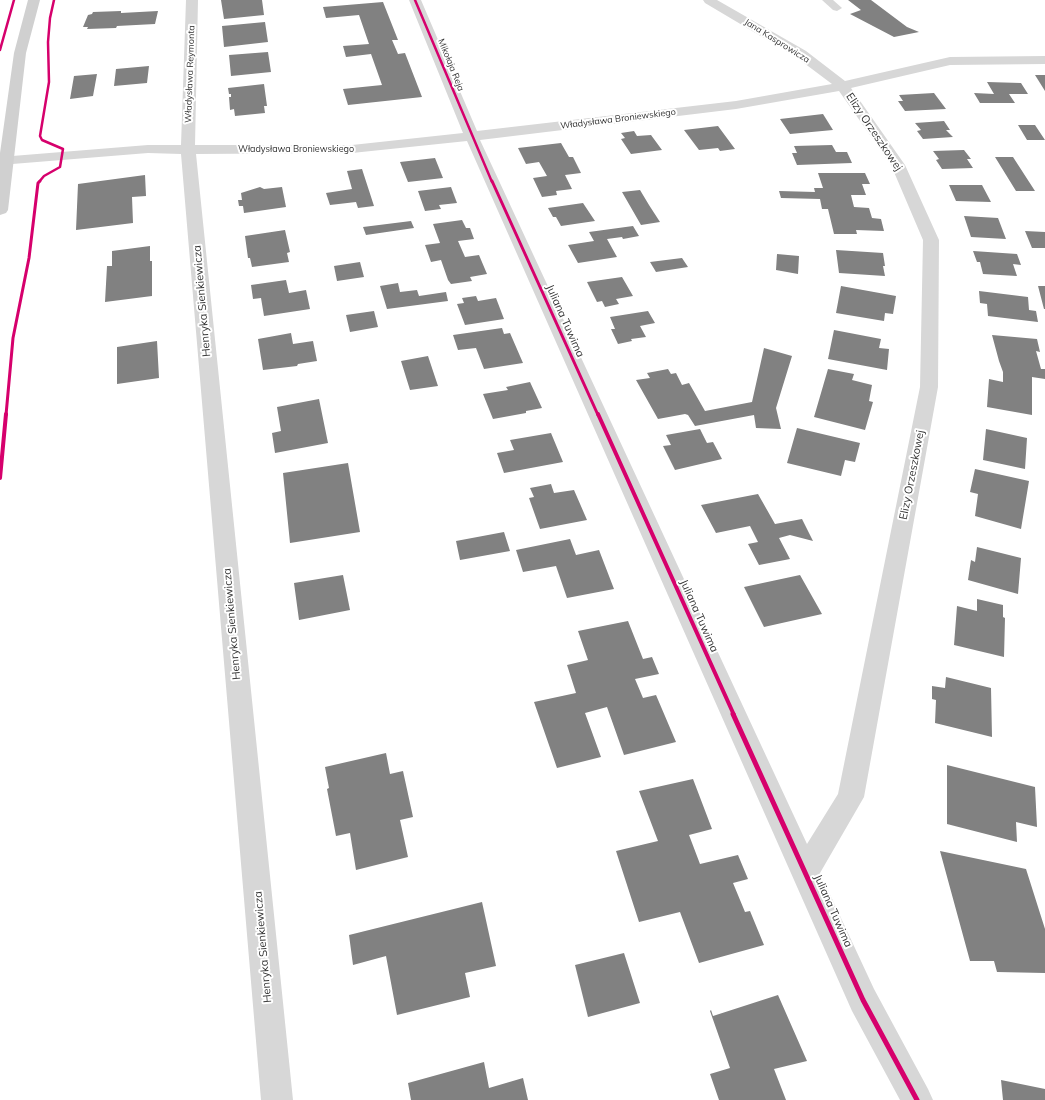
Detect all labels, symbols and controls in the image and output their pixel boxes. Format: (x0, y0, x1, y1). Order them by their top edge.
street label: Jana Kasprowicza (742, 17, 812, 65)
street label: Władysława Reymonta (183, 25, 197, 123)
street label: Mikołaja Reja (436, 37, 466, 93)
street label: Elizy Orzeszkowej (843, 91, 905, 173)
street label: Władysława Broniewskiego (560, 107, 676, 131)
street label: Władysława Broniewskiego (238, 144, 354, 154)
street label: Henryka Sienkiewicza (191, 245, 213, 357)
street label: Juliana Tuwima (543, 283, 587, 359)
street label: Elizy Orzeszkowej (897, 429, 927, 521)
street label: Henryka Sienkiewicza (221, 568, 243, 680)
street label: Juliana Tuwima (677, 578, 721, 654)
street label: Juliana Tuwima (811, 873, 855, 949)
street label: Henryka Sienkiewicza (252, 891, 274, 1003)

